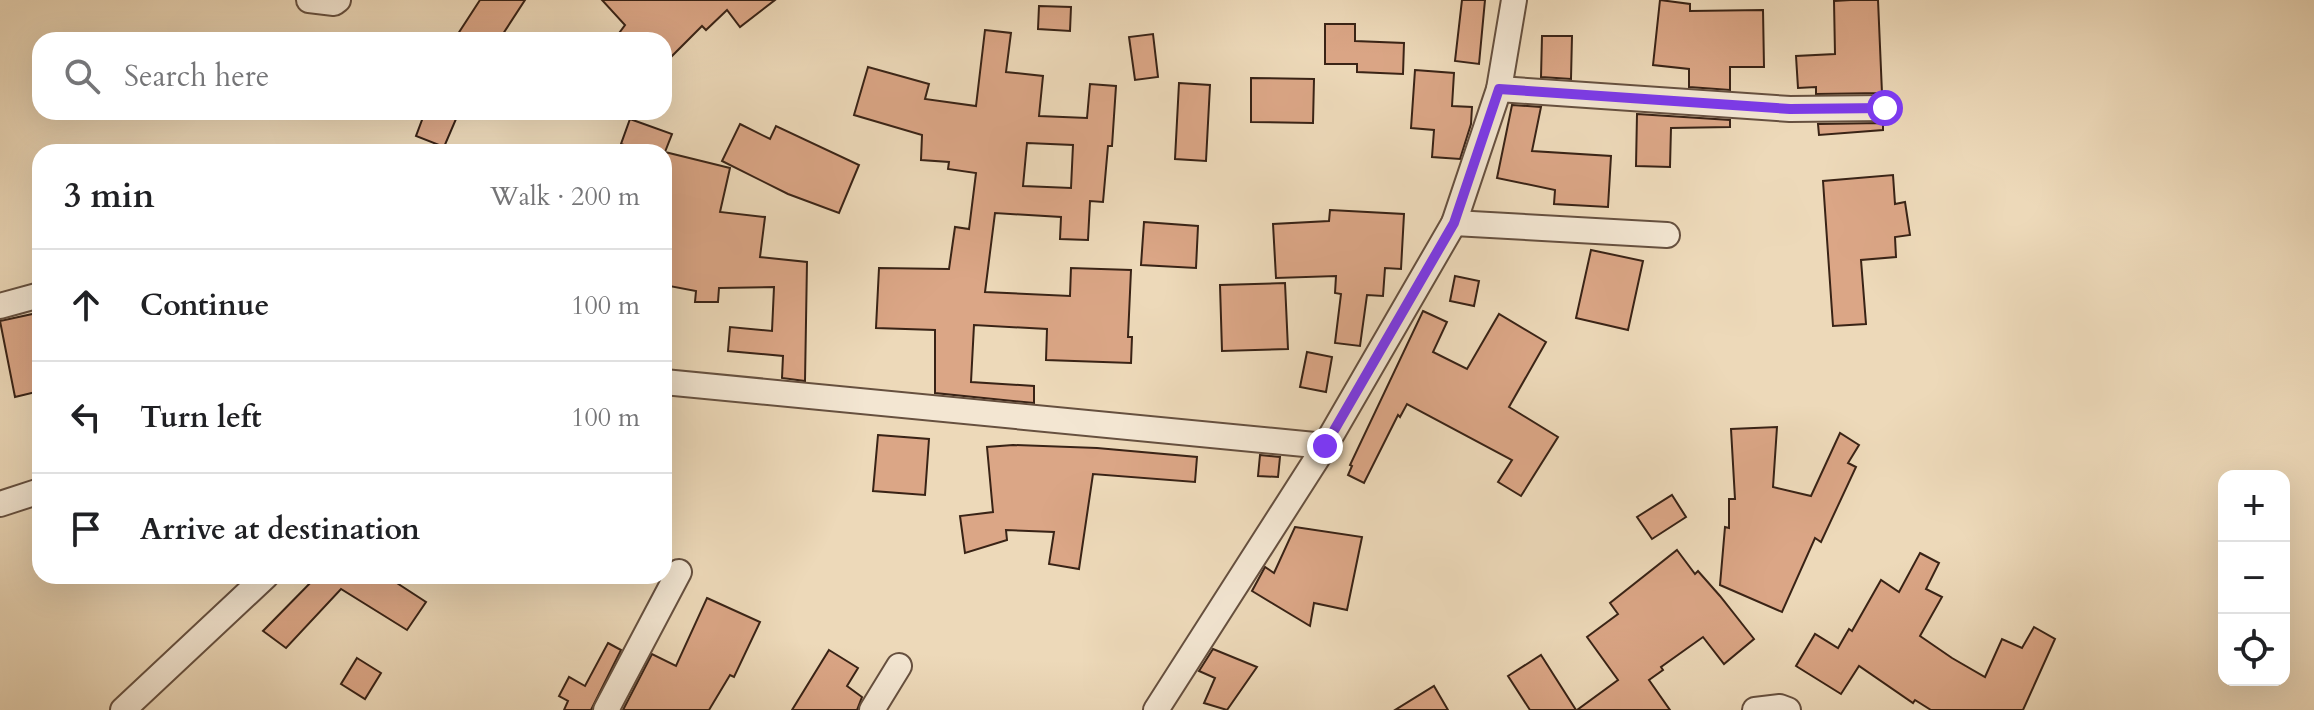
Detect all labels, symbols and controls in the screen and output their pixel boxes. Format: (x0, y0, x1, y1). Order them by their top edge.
search box (32, 32, 672, 120)
icon: search (60, 54, 104, 98)
text: Search here (124, 56, 269, 97)
route start (1867, 90, 1903, 126)
text: 3 min (64, 173, 155, 219)
text: Walk · 200 m (490, 179, 640, 214)
icon: ahead (64, 283, 108, 327)
text: Continue (140, 285, 269, 326)
text: 100 m (571, 288, 640, 323)
icon: left (64, 395, 108, 439)
text: Turn left (140, 397, 262, 438)
text: 100 m (571, 400, 640, 435)
route end (1307, 428, 1343, 464)
map controls (2218, 470, 2290, 686)
button: + (2218, 470, 2290, 542)
icon: arrive (64, 507, 108, 551)
text: Arrive at destination (140, 509, 420, 550)
button: − (2218, 542, 2290, 614)
button: locate (2218, 614, 2290, 686)

